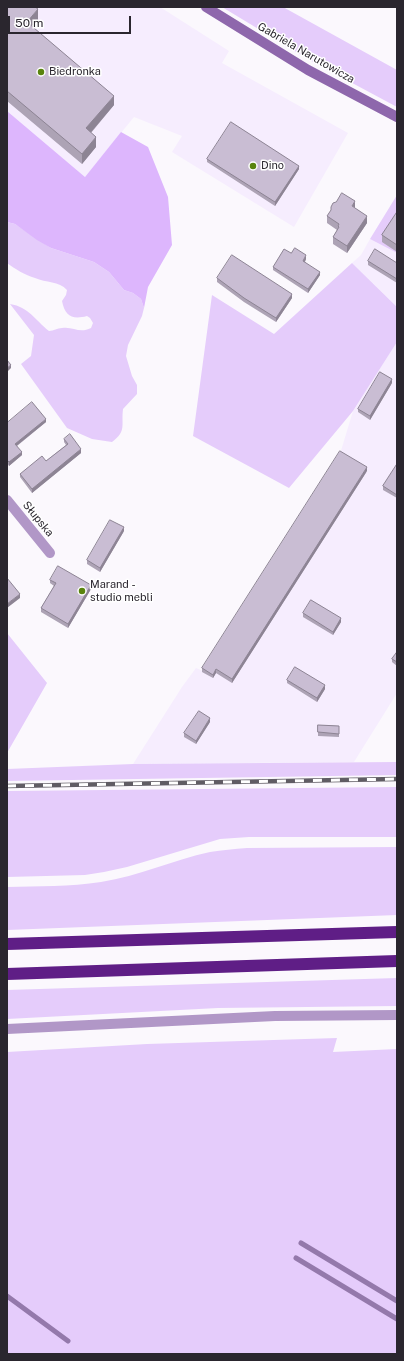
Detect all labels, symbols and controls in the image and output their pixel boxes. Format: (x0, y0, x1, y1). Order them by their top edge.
scale bar (10, 8, 133, 34)
text: 50 m (15, 16, 43, 30)
street label: Gabriela Narutowicza (255, 20, 357, 86)
place label: Biedronka (49, 65, 101, 79)
marker: Biedronka (36, 67, 46, 77)
place label: Dino (261, 159, 284, 173)
marker: Dino (248, 161, 258, 171)
street label: Słupska (20, 499, 56, 539)
place label: Marand - studio mebli (90, 578, 153, 604)
marker: Marand - studio mebli (77, 586, 87, 596)

